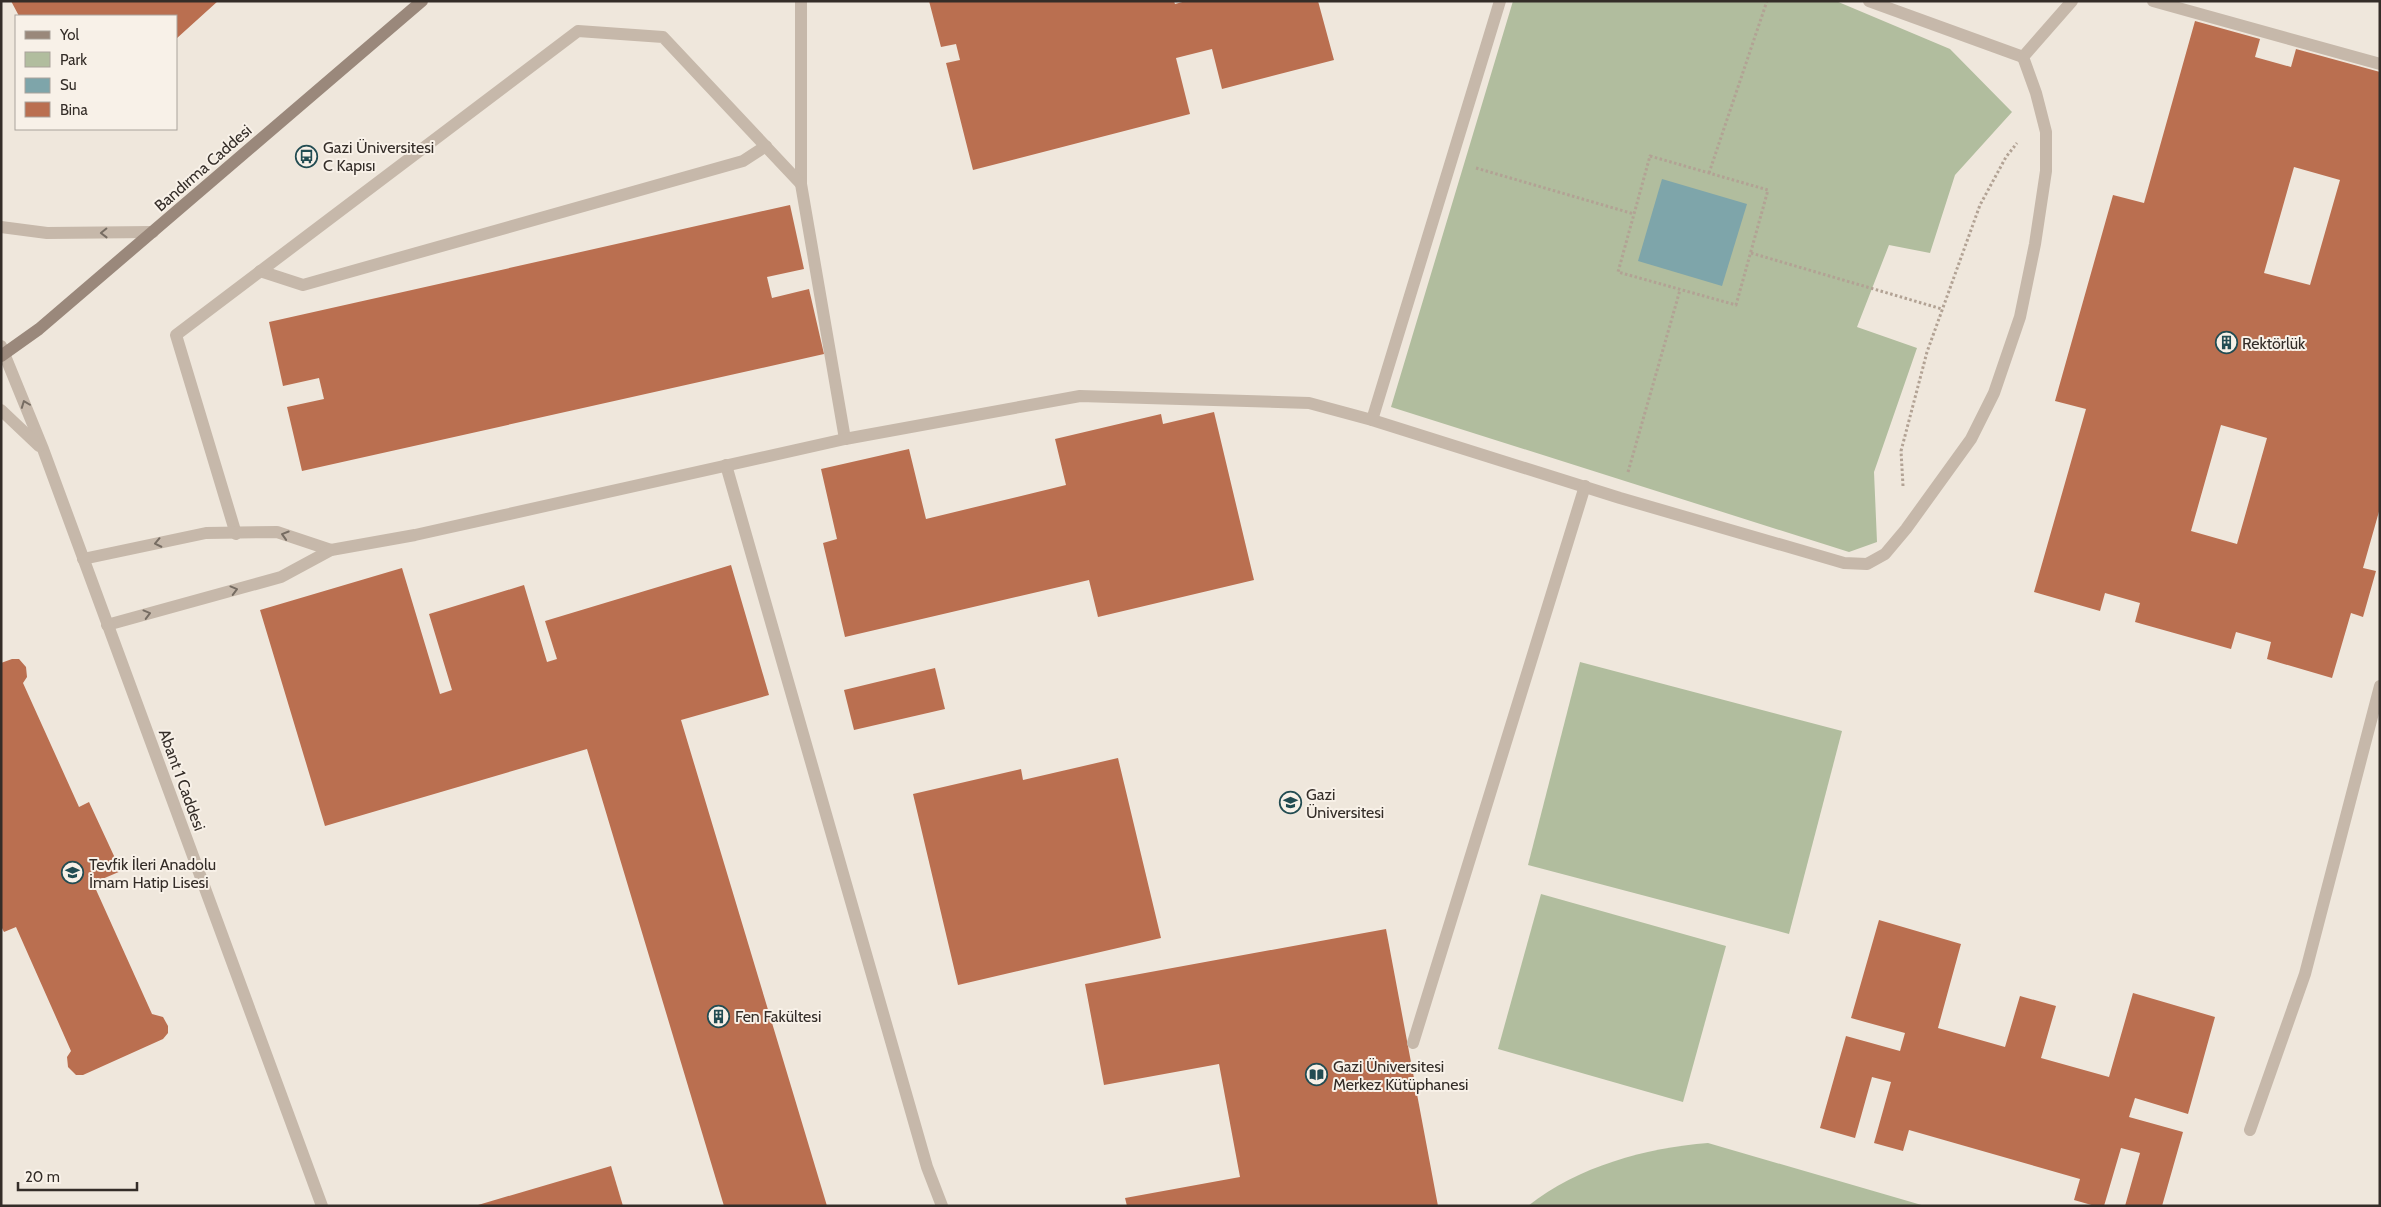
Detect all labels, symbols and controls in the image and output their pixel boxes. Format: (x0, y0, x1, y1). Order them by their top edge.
legend (15, 15, 178, 130)
text: Yol (59, 26, 79, 44)
text: Park (60, 51, 87, 69)
text: Su (60, 76, 77, 94)
text: Bina (60, 101, 88, 119)
street label: Bandırma Caddesi (151, 121, 255, 215)
place label: Gazi Üniversitesi C Kapısı (323, 138, 434, 175)
bus stop icon: Gazi Üniversitesi C Kapısı (295, 144, 319, 168)
one-way arrow (100, 228, 108, 238)
building icon: Rektörlük (2214, 331, 2238, 355)
place label: Rektörlük (2242, 334, 2306, 353)
one-way arrow (21, 400, 31, 409)
one-way arrow (281, 530, 289, 540)
one-way arrow (154, 537, 163, 548)
one-way arrow (229, 586, 237, 596)
one-way arrow (143, 609, 151, 620)
street label: Abant 1 Caddesi (155, 727, 209, 833)
place label: Gazi Üniversitesi (1306, 785, 1384, 822)
school or university icon: Gazi Üniversitesi (1278, 791, 1302, 815)
place label: Tevfik İleri Anadolu İmam Hatip Lisesi (89, 855, 216, 892)
school or university icon: Tevfik İleri Anadolu İmam Hatip Lisesi (61, 861, 85, 885)
building icon: Fen Fakültesi (707, 1004, 731, 1028)
place label: Fen Fakültesi (735, 1007, 821, 1026)
place label: Gazi Üniversitesi Merkez Kütüphanesi (1333, 1057, 1468, 1094)
library icon: Gazi Üniversitesi Merkez Kütüphanesi (1305, 1063, 1329, 1087)
scale bar (18, 1160, 136, 1192)
text: 20 m (25, 1168, 60, 1186)

